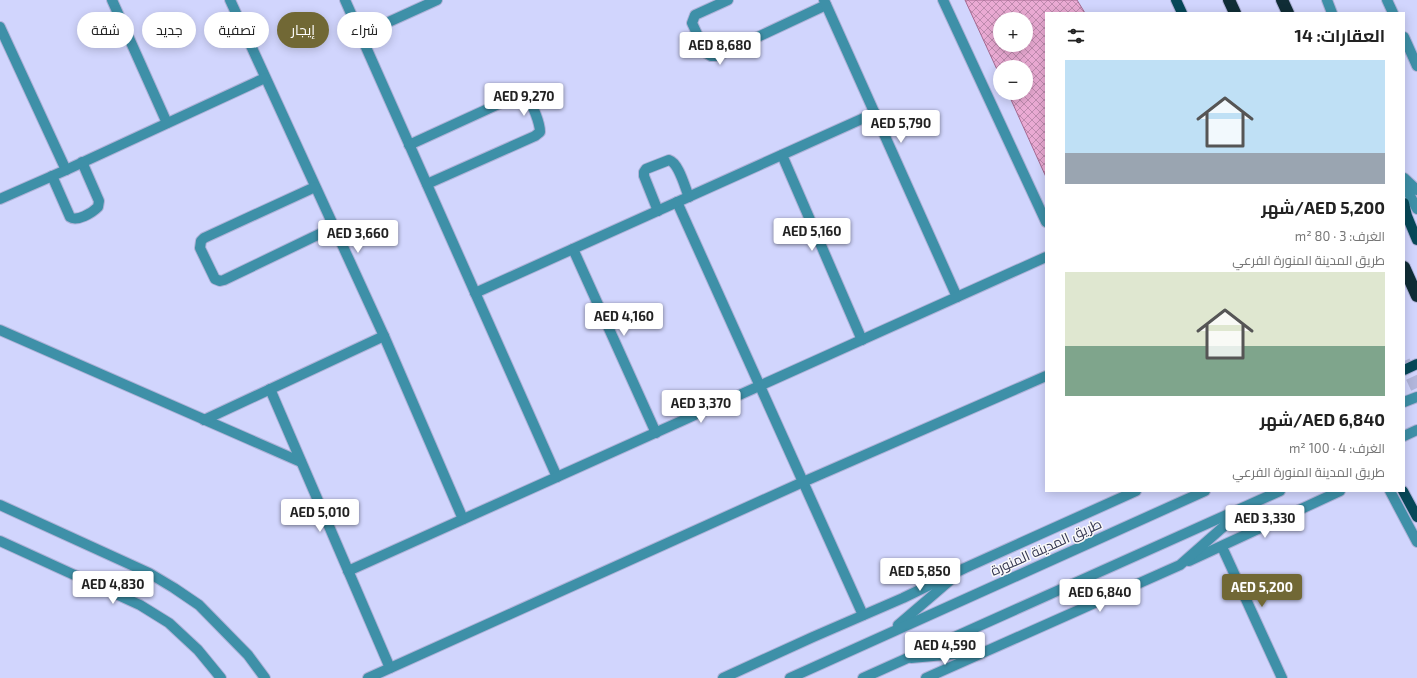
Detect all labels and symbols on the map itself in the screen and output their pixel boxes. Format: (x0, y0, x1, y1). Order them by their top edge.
pin: AED 8,680 (674, 32, 766, 66)
pin: AED 9,270 (478, 83, 570, 117)
pin: AED 5,790 (855, 110, 947, 144)
pin: AED 5,160 (766, 218, 858, 252)
pin: AED 3,660 (312, 220, 404, 254)
pin: AED 4,160 (578, 303, 670, 337)
pin: AED 3,370 (655, 390, 747, 424)
pin: AED 5,010 (274, 499, 366, 533)
pin: AED 3,330 (1219, 505, 1311, 539)
street label: طريق المدينة المنورة (988, 514, 1104, 580)
pin: AED 5,850 (874, 558, 966, 592)
pin: AED 4,830 (67, 571, 159, 605)
pin: AED 5,200 (1216, 574, 1308, 608)
pin: AED 6,840 (1054, 579, 1146, 613)
pin: AED 4,590 (899, 632, 991, 666)

